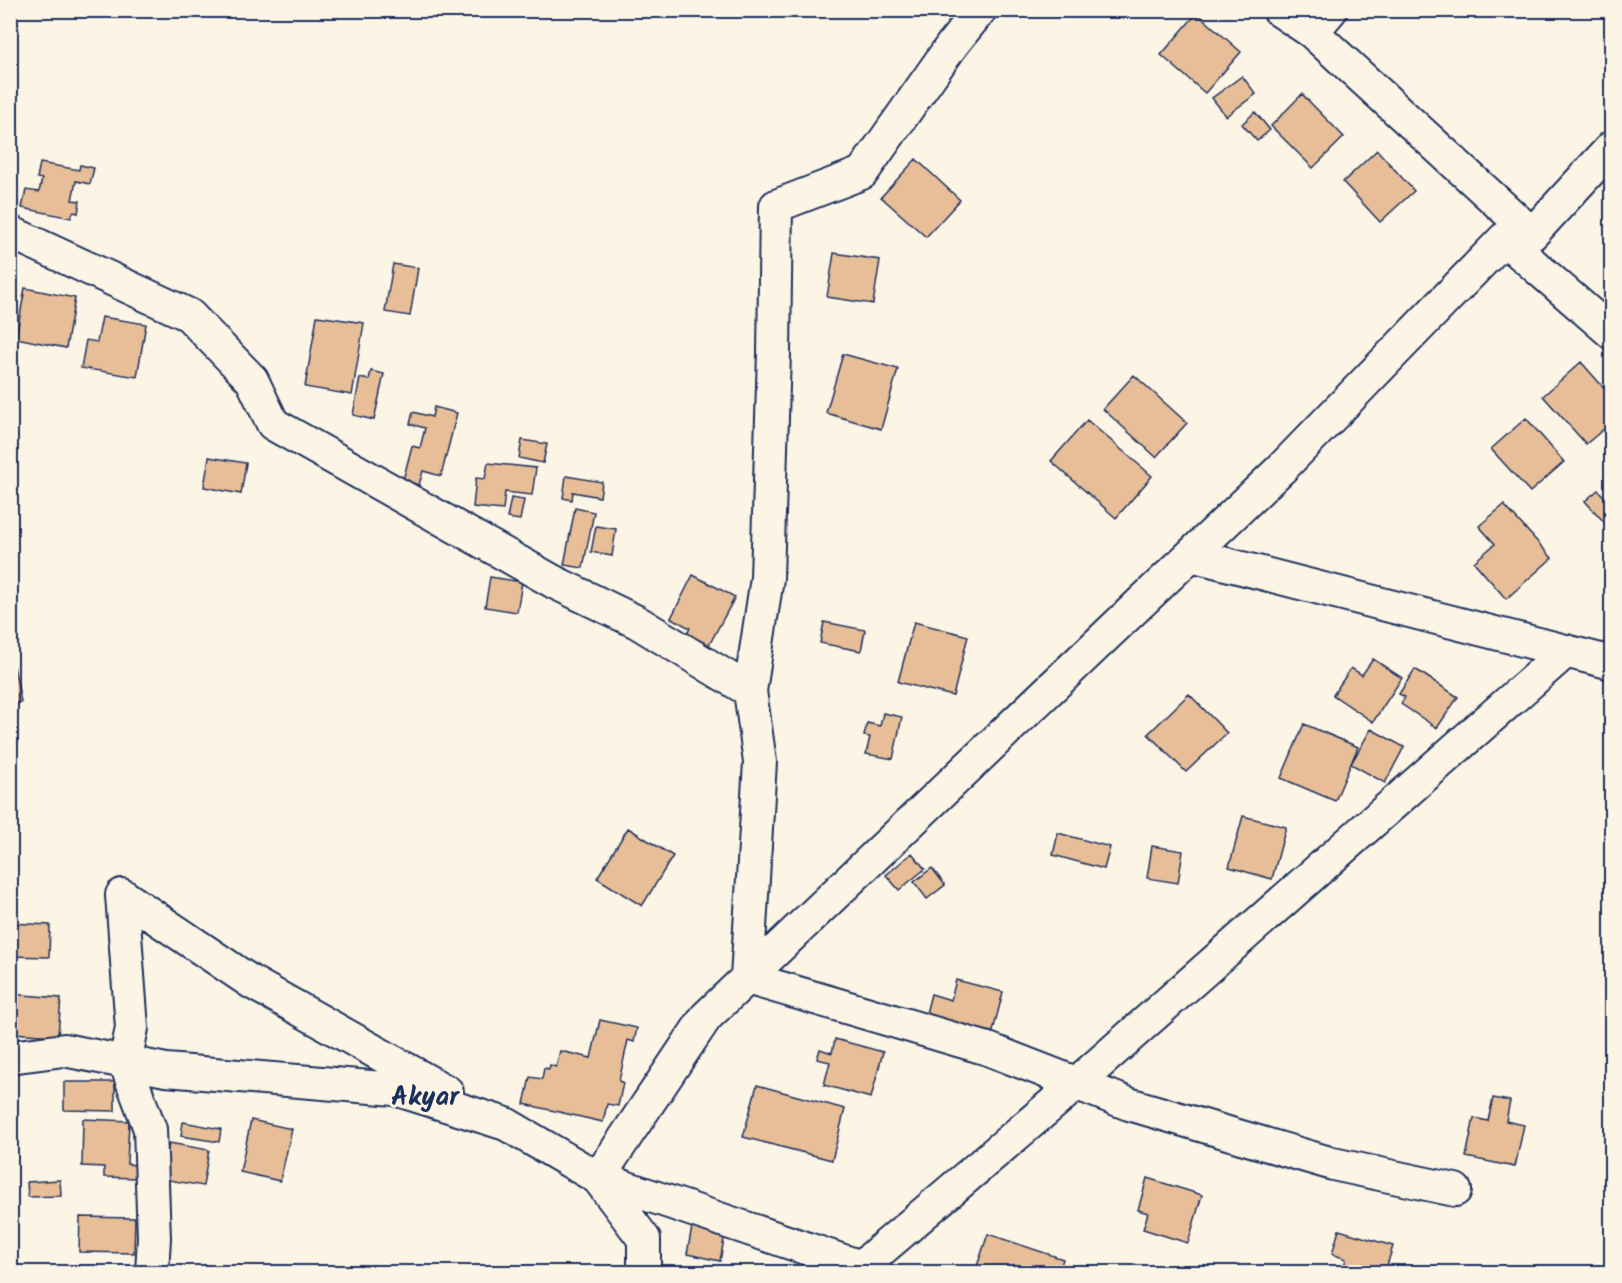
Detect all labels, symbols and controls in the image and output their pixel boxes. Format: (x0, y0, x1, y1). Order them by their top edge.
district label: Akyar (391, 1076, 460, 1119)

